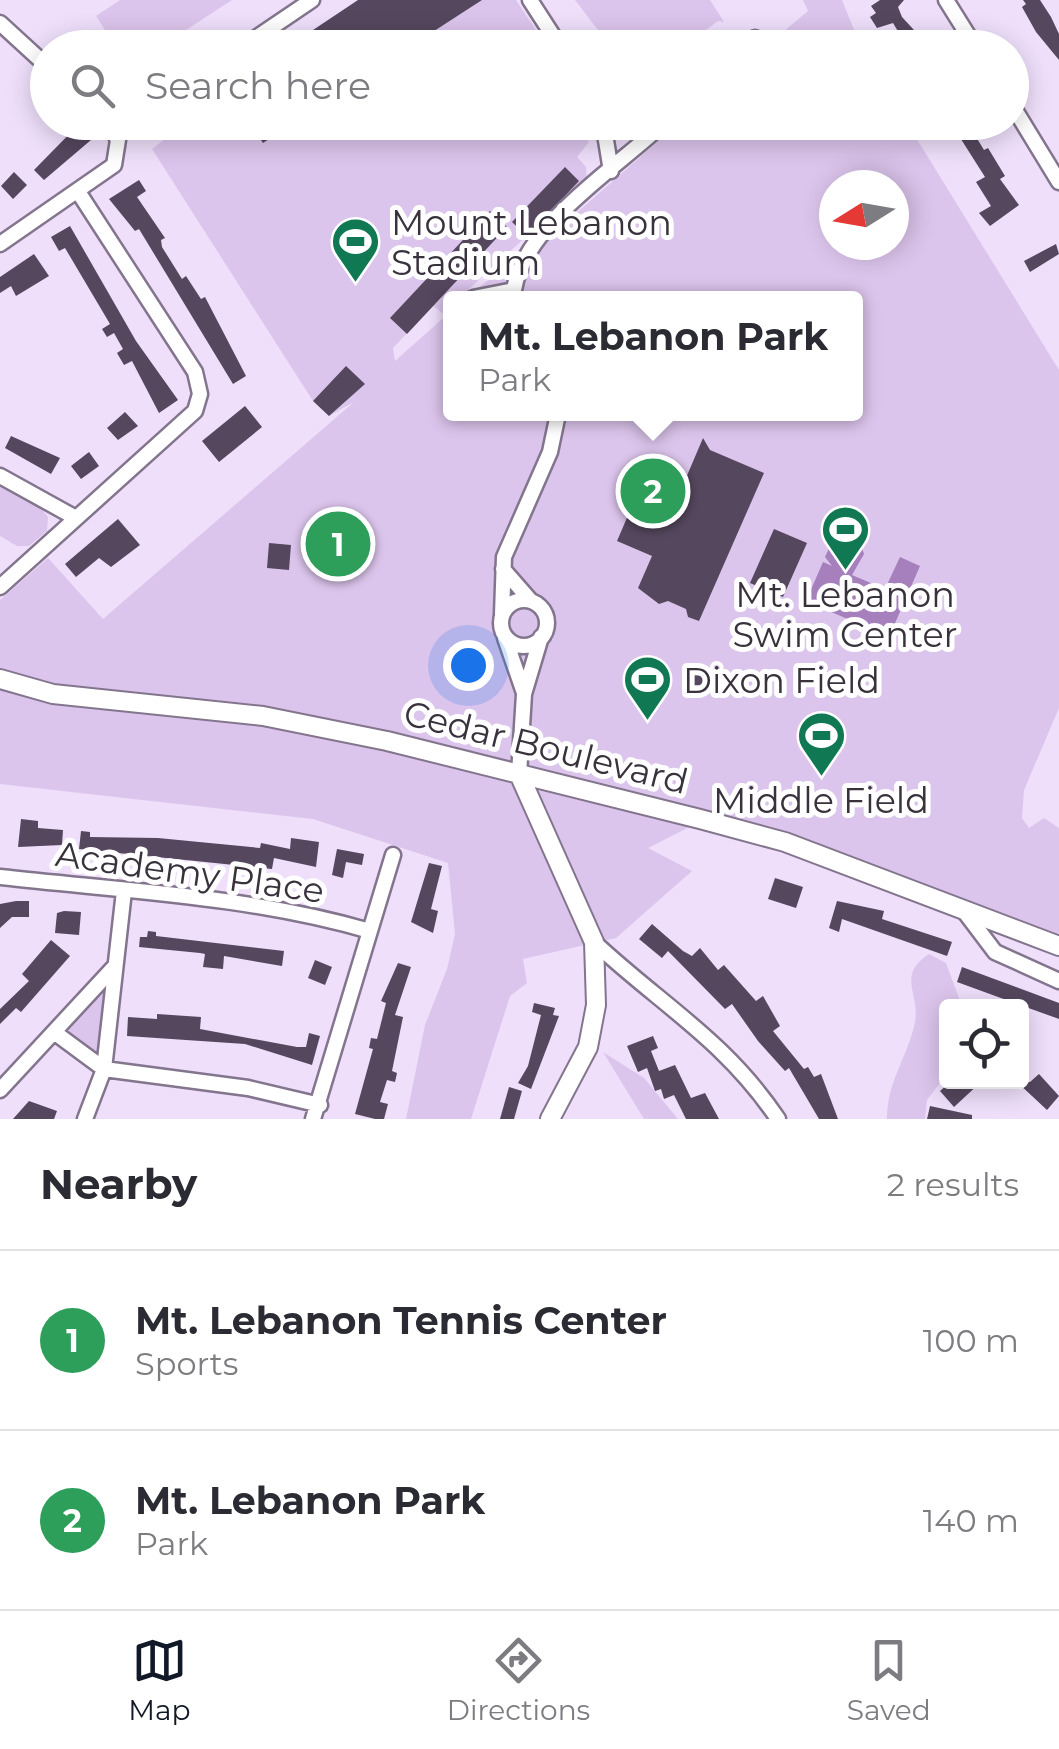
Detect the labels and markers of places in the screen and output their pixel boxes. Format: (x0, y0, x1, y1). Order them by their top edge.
place label: Mount Lebanon Stadium (391, 201, 672, 284)
sports icon: Mount Lebanon Stadium (330, 216, 382, 284)
pin: 2 (620, 454, 686, 528)
sports icon: Mt. Lebanon Swim Center (819, 504, 871, 572)
pin: 1 (306, 506, 370, 582)
place label: Mt. Lebanon Swim Center (732, 573, 958, 656)
sports icon: Dixon Field (622, 654, 674, 722)
place label: Dixon Field (683, 659, 880, 702)
sports icon: Middle Field (795, 710, 847, 778)
place label: Middle Field (713, 779, 929, 822)

